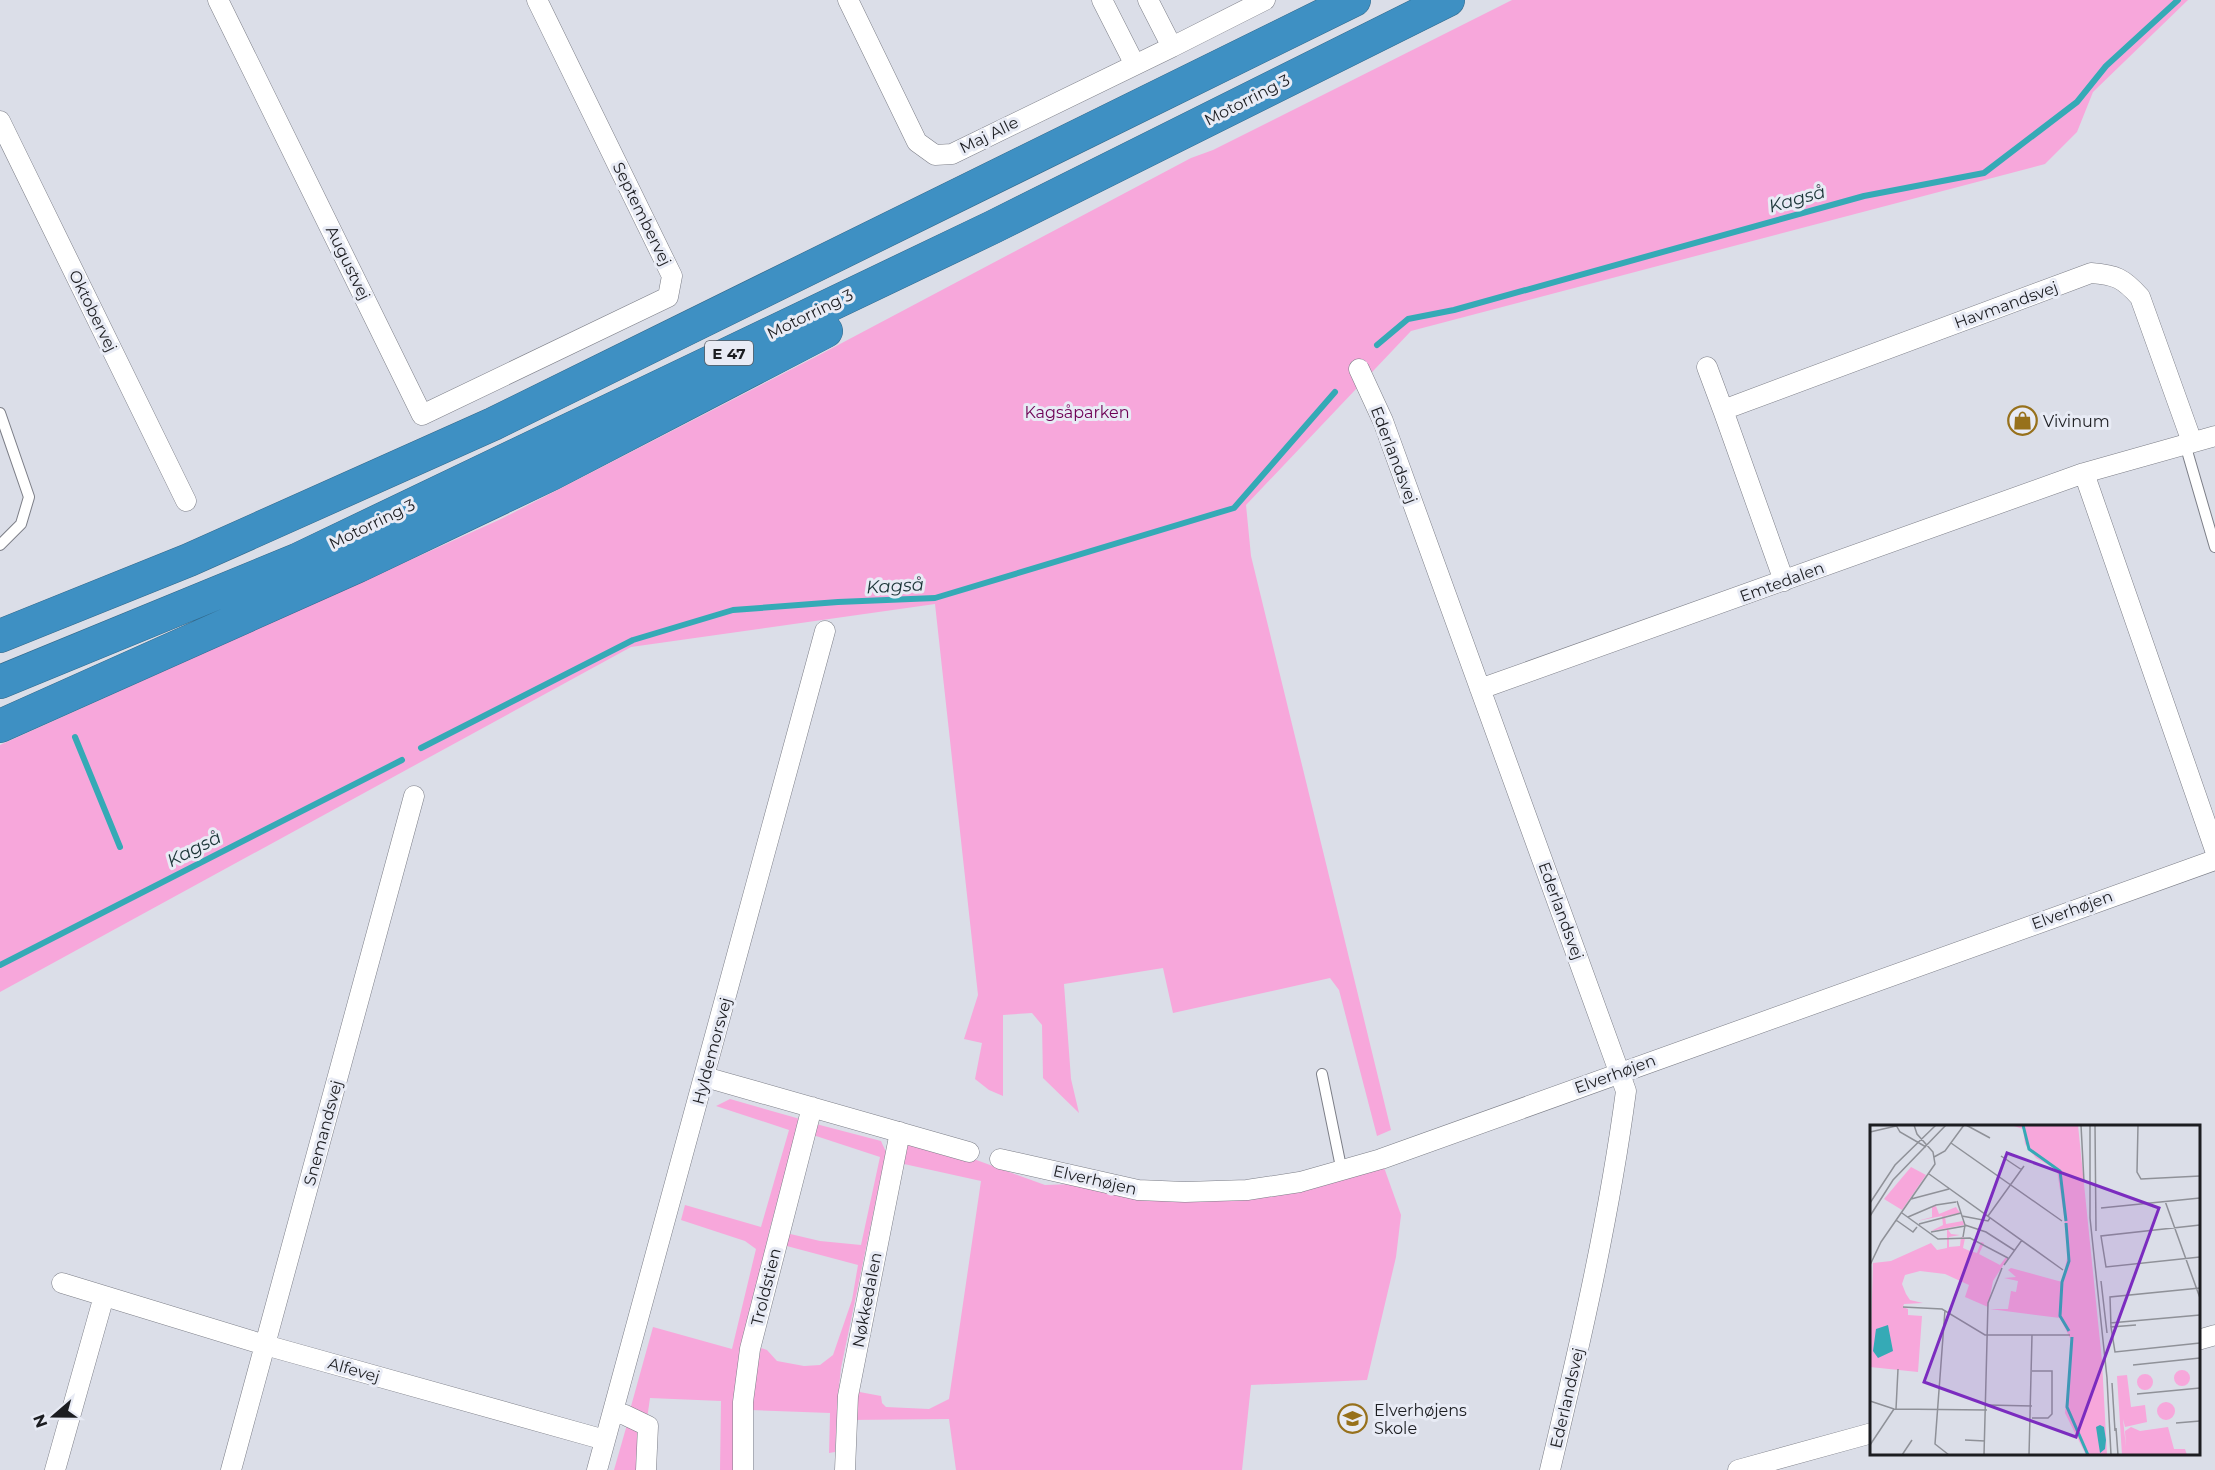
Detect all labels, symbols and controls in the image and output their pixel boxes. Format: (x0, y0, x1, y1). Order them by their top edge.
street label: Motorring 3 (1201, 70, 1293, 130)
street label: Maj Alle (957, 113, 1021, 157)
street label: Septembervej (609, 159, 675, 269)
water label: Kagså (1766, 180, 1828, 218)
street label: Augustvej (322, 223, 374, 303)
street label: Oktobervej (65, 267, 121, 355)
street label: Havmandsvej (1952, 277, 2060, 333)
street label: Motorring 3 (764, 285, 856, 343)
road number: E 47 (705, 341, 753, 365)
park label: Kagsåparken (1024, 403, 1130, 422)
street label: Ederlandsvej (1367, 404, 1421, 506)
shop icon: Vivinum (2006, 405, 2038, 437)
place label: Vivinum (2043, 412, 2110, 431)
street label: Motorring 3 (326, 495, 418, 553)
street label: Emtedalen (1737, 558, 1827, 606)
water label: Kagså (866, 574, 924, 598)
water label: Kagså (163, 826, 225, 872)
street label: Ederlandsvej (1534, 859, 1588, 963)
street label: Elverhøjen (2029, 887, 2115, 933)
street label: Hyldemorsvej (689, 995, 735, 1107)
street label: Elverhøjen (1572, 1051, 1658, 1097)
street label: Snemandsvej (300, 1078, 346, 1188)
inset map (1870, 1125, 2200, 1455)
street label: Elverhøjen (1051, 1161, 1139, 1199)
street label: Troldstien (747, 1246, 785, 1328)
street label: Nøkkedalen (848, 1251, 886, 1349)
street label: Ederlandsvej (1546, 1346, 1588, 1450)
street label: Alfevej (326, 1354, 382, 1386)
north arrow (24, 1386, 84, 1446)
place label: Elverhøjens Skole (1374, 1401, 1467, 1438)
school or university icon: Elverhøjens Skole (1337, 1403, 1369, 1435)
text: N (29, 1412, 52, 1430)

